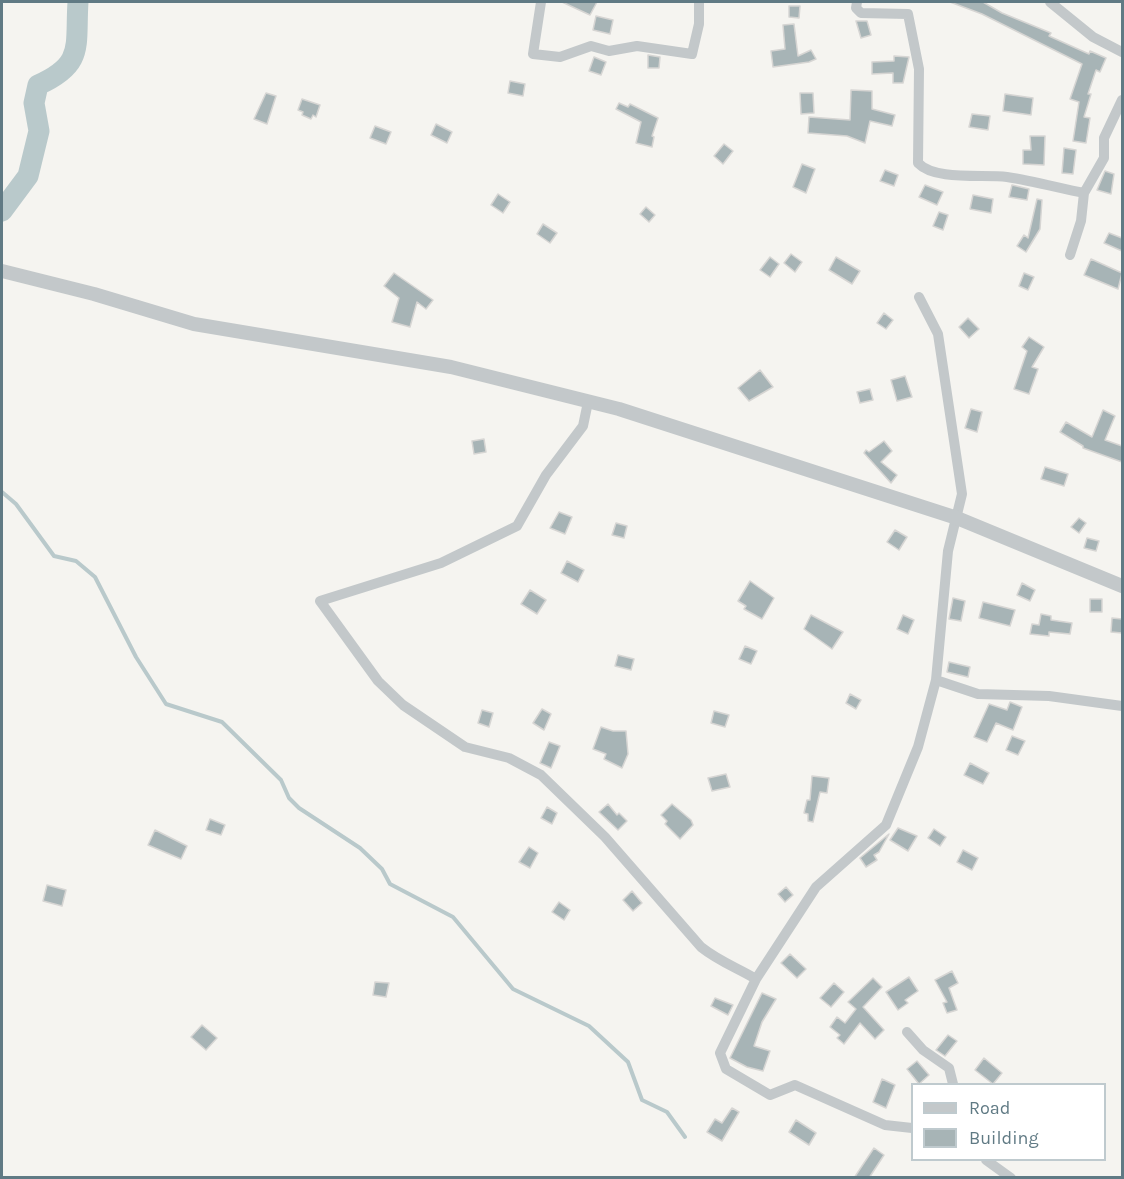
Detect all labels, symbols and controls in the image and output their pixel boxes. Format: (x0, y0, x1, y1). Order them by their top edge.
legend (911, 1083, 1106, 1161)
text: Road (969, 1097, 1010, 1119)
text: Building (969, 1127, 1039, 1149)

